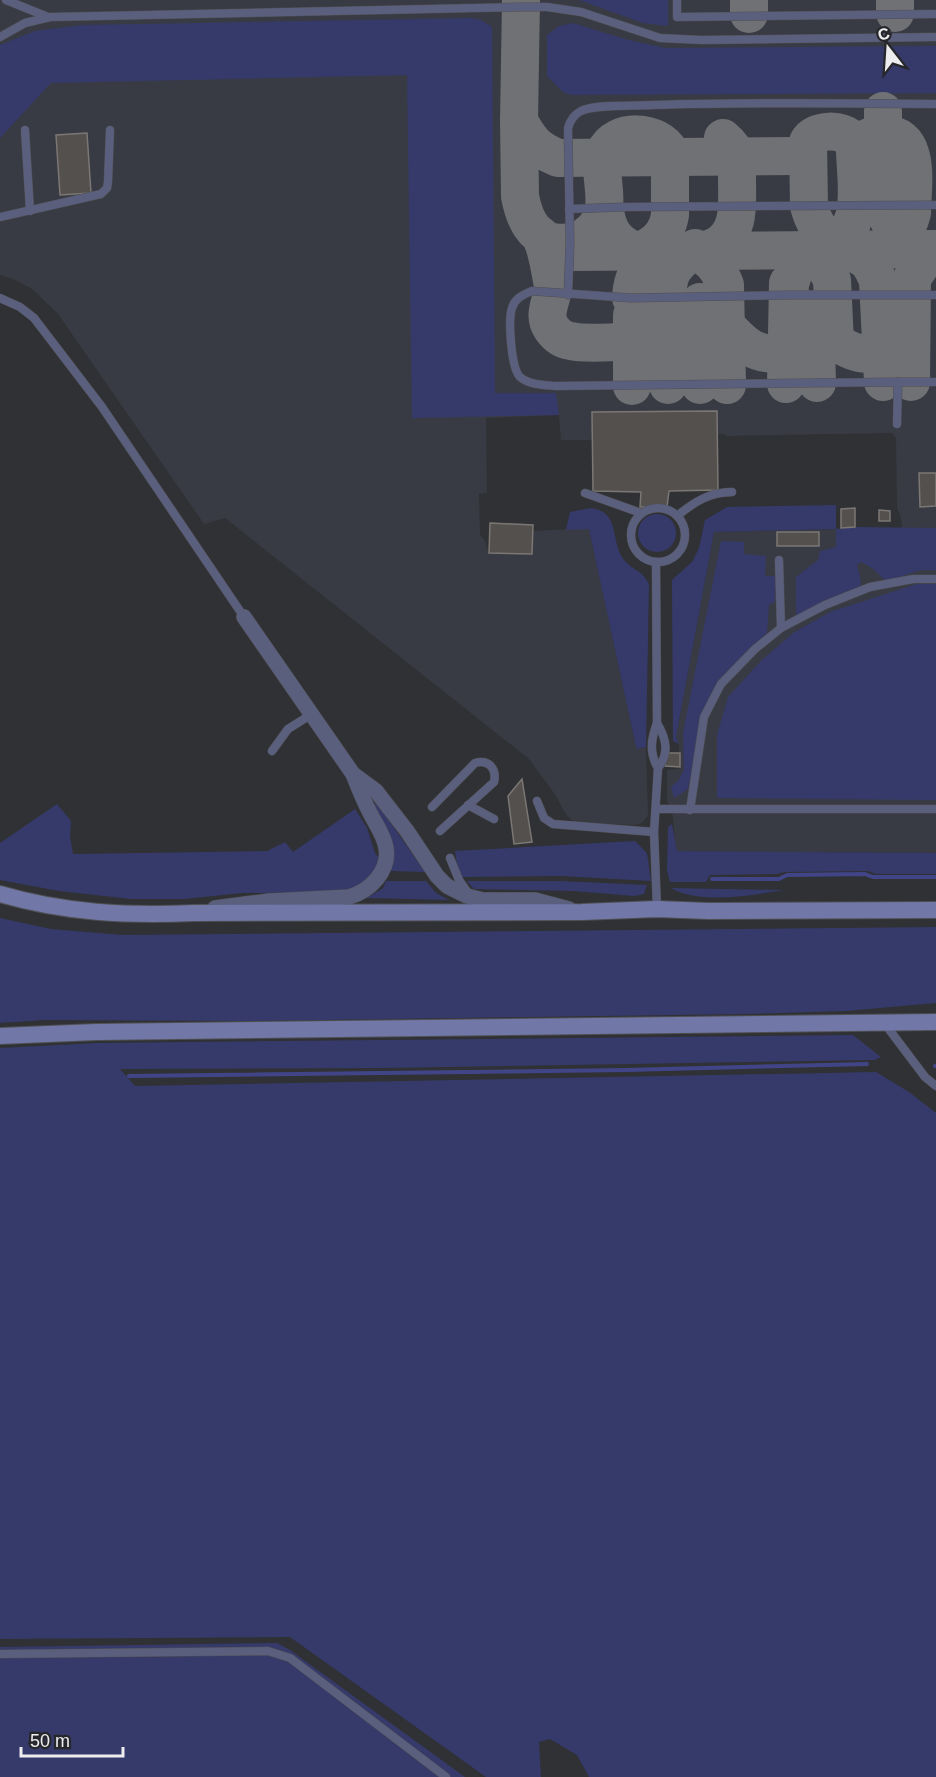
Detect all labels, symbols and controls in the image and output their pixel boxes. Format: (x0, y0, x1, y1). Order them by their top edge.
north arrow (858, 18, 918, 78)
text: С (876, 24, 892, 44)
scale bar (21, 1720, 123, 1758)
text: 50 m (30, 1731, 70, 1751)

